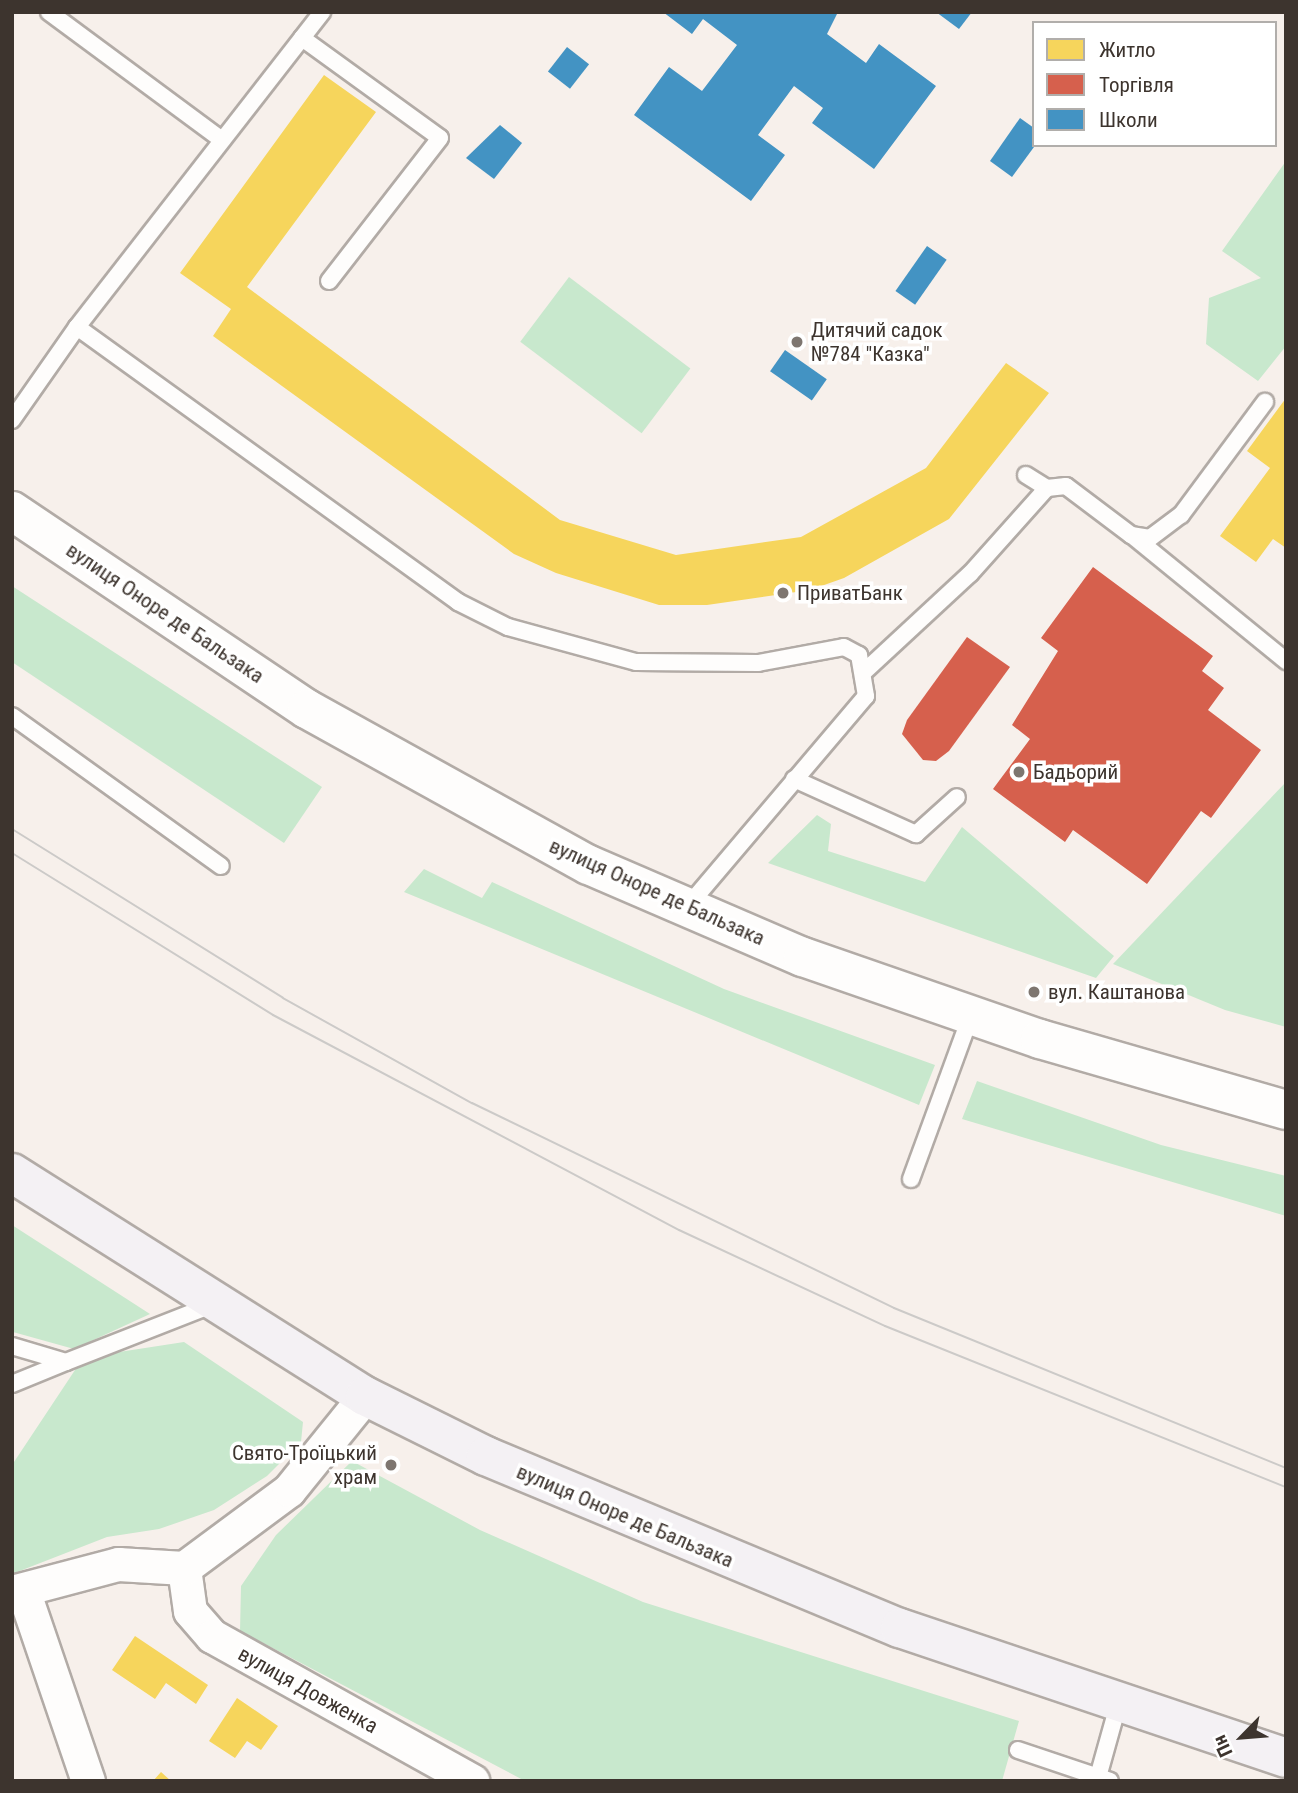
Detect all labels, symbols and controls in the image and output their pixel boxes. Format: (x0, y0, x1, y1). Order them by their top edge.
legend (1032, 21, 1277, 147)
text: Житло (1099, 38, 1156, 62)
text: Торгівля (1099, 73, 1174, 97)
text: Школи (1099, 108, 1158, 132)
place label: Дитячий садок №784 "Казка" (811, 317, 943, 367)
marker: Дитячий садок №784 "Казка" (789, 334, 805, 350)
street label: вулиця Оноре де Бальзака (61, 537, 269, 689)
place label: ПриватБанк (797, 580, 903, 606)
marker: ПриватБанк (775, 585, 791, 601)
place label: Бадьорий (1033, 759, 1118, 785)
marker: Бадьорий (1011, 764, 1027, 780)
street label: вулиця Оноре де Бальзака (545, 833, 769, 951)
place label: вул. Каштанова (1048, 979, 1185, 1005)
marker: вул. Каштанова (1026, 984, 1042, 1000)
place label: Свято-Троїцький храм (232, 1440, 377, 1490)
marker: Свято-Троїцький храм (383, 1457, 399, 1473)
street label: вулиця Оноре де Бальзака (513, 1459, 737, 1573)
street label: вулиця Довженка (234, 1641, 382, 1739)
north arrow (1207, 1702, 1277, 1772)
text: Пн (1208, 1732, 1237, 1761)

